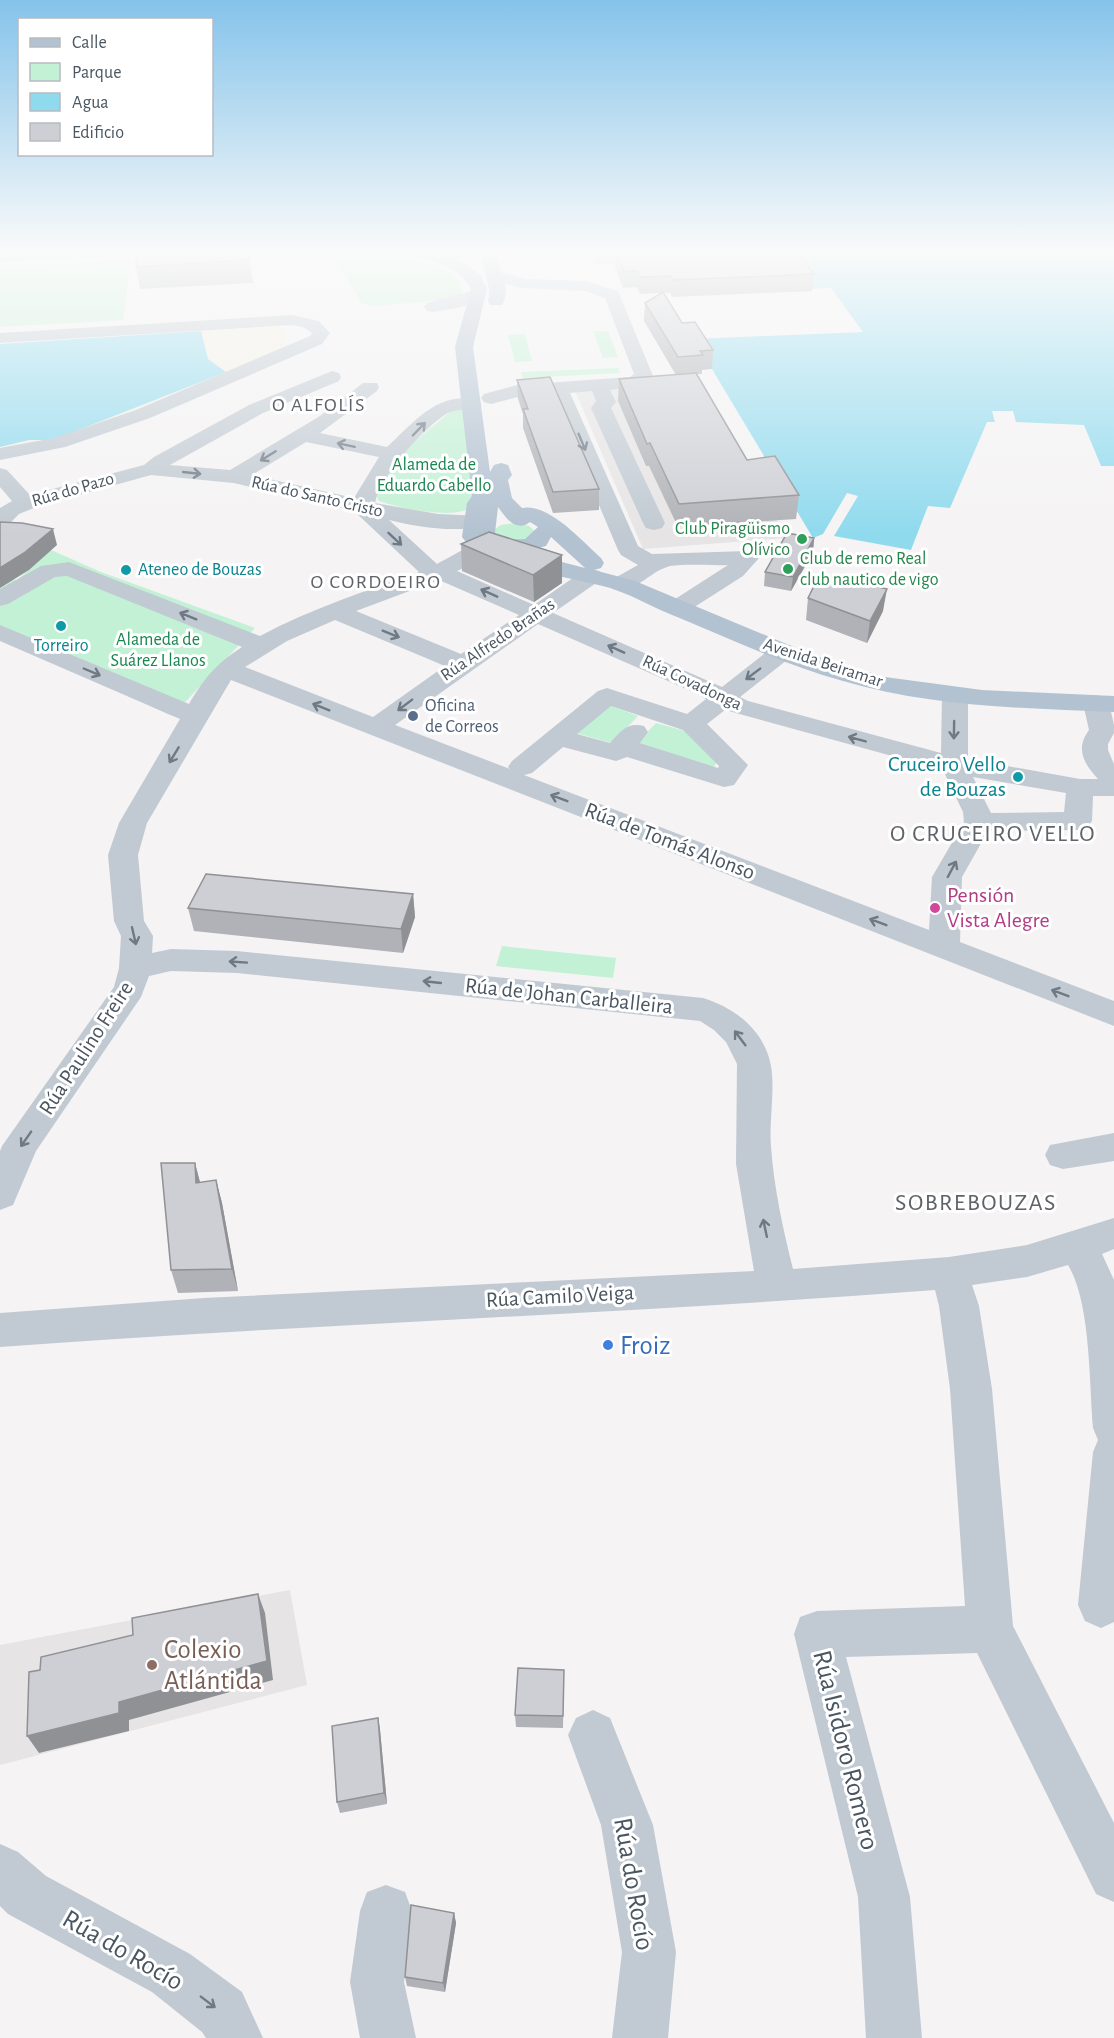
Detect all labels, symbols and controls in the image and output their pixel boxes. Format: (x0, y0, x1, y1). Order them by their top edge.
legend (18, 18, 213, 156)
text: Calle (72, 34, 107, 52)
text: Parque (72, 64, 121, 82)
text: Agua (72, 94, 109, 112)
text: Edificio (72, 124, 124, 142)
district label: O ALFOLÍS (272, 394, 366, 415)
one-way arrow (412, 421, 427, 436)
one-way arrow (577, 432, 588, 450)
one-way arrow (337, 439, 356, 450)
one-way arrow (260, 451, 277, 463)
park label: Alameda de Eduardo Cabello (377, 456, 492, 495)
one-way arrow (182, 468, 202, 479)
street label: Rúa do Pazo (30, 470, 116, 510)
street label: Rúa do Santo Cristo (250, 473, 385, 521)
place label: Club Piragüismo Olívico (675, 520, 790, 559)
one-way arrow (387, 532, 402, 547)
marker: Club Piragüismo Olívico (795, 532, 809, 546)
place label: Club de remo Real club nautico de vigo (800, 550, 939, 589)
place label: Ateneo de Bouzas (138, 561, 262, 579)
marker: Club de remo Real club nautico de vigo (781, 562, 795, 576)
marker: Ateneo de Bouzas (119, 563, 133, 577)
district label: O CORDOEIRO (311, 572, 441, 592)
one-way arrow (480, 587, 498, 598)
street label: Rúa Alfredo Brañas (438, 595, 558, 685)
one-way arrow (180, 610, 198, 621)
marker: Torreiro (54, 619, 68, 633)
one-way arrow (381, 629, 399, 640)
park label: Alameda de Suárez Llanos (110, 631, 206, 670)
street label: Avenida Beiramar (761, 635, 885, 691)
place label: Torreiro (33, 637, 89, 655)
one-way arrow (608, 643, 626, 654)
street label: Rúa Covadonga (640, 652, 744, 714)
one-way arrow (83, 666, 101, 678)
one-way arrow (746, 668, 762, 681)
place label: Oficina de Correos (425, 697, 499, 736)
one-way arrow (397, 699, 413, 711)
one-way arrow (313, 701, 331, 712)
marker: Oficina de Correos (406, 709, 420, 723)
one-way arrow (949, 720, 960, 740)
one-way arrow (848, 733, 867, 744)
one-way arrow (167, 746, 179, 763)
place label: Cruceiro Vello de Bouzas (888, 753, 1006, 800)
marker: Cruceiro Vello de Bouzas (1011, 770, 1025, 784)
one-way arrow (550, 791, 569, 802)
street label: Rúa de Tomás Alonso (582, 798, 758, 884)
district label: O CRUCEIRO VELLO (890, 822, 1096, 846)
one-way arrow (946, 861, 958, 878)
place label: Pensión Vista Alegre (947, 884, 1050, 931)
marker: Pensión Vista Alegre (928, 901, 942, 915)
one-way arrow (869, 915, 888, 926)
one-way arrow (129, 926, 140, 945)
one-way arrow (228, 956, 248, 967)
street label: Rúa de Johan Carballeira (464, 974, 674, 1018)
one-way arrow (422, 976, 442, 987)
street label: Rúa Paulino Freire (35, 977, 137, 1119)
one-way arrow (1051, 986, 1069, 997)
one-way arrow (734, 1031, 746, 1047)
one-way arrow (19, 1130, 32, 1147)
district label: SOBREBOUZAS (895, 1191, 1057, 1215)
one-way arrow (759, 1219, 770, 1239)
street label: Rúa Camilo Veiga (485, 1281, 635, 1311)
place label: Froiz (620, 1332, 670, 1359)
marker: Froiz (601, 1338, 615, 1352)
place label: Colexio Atlántida (164, 1636, 262, 1694)
street label: Rúa Isidoro Romero (808, 1647, 884, 1853)
marker: Colexio Atlántida (145, 1658, 159, 1672)
street label: Rúa do Rocío (609, 1816, 659, 1952)
street label: Rúa do Rocío (58, 1905, 188, 1995)
one-way arrow (200, 1995, 216, 2008)

